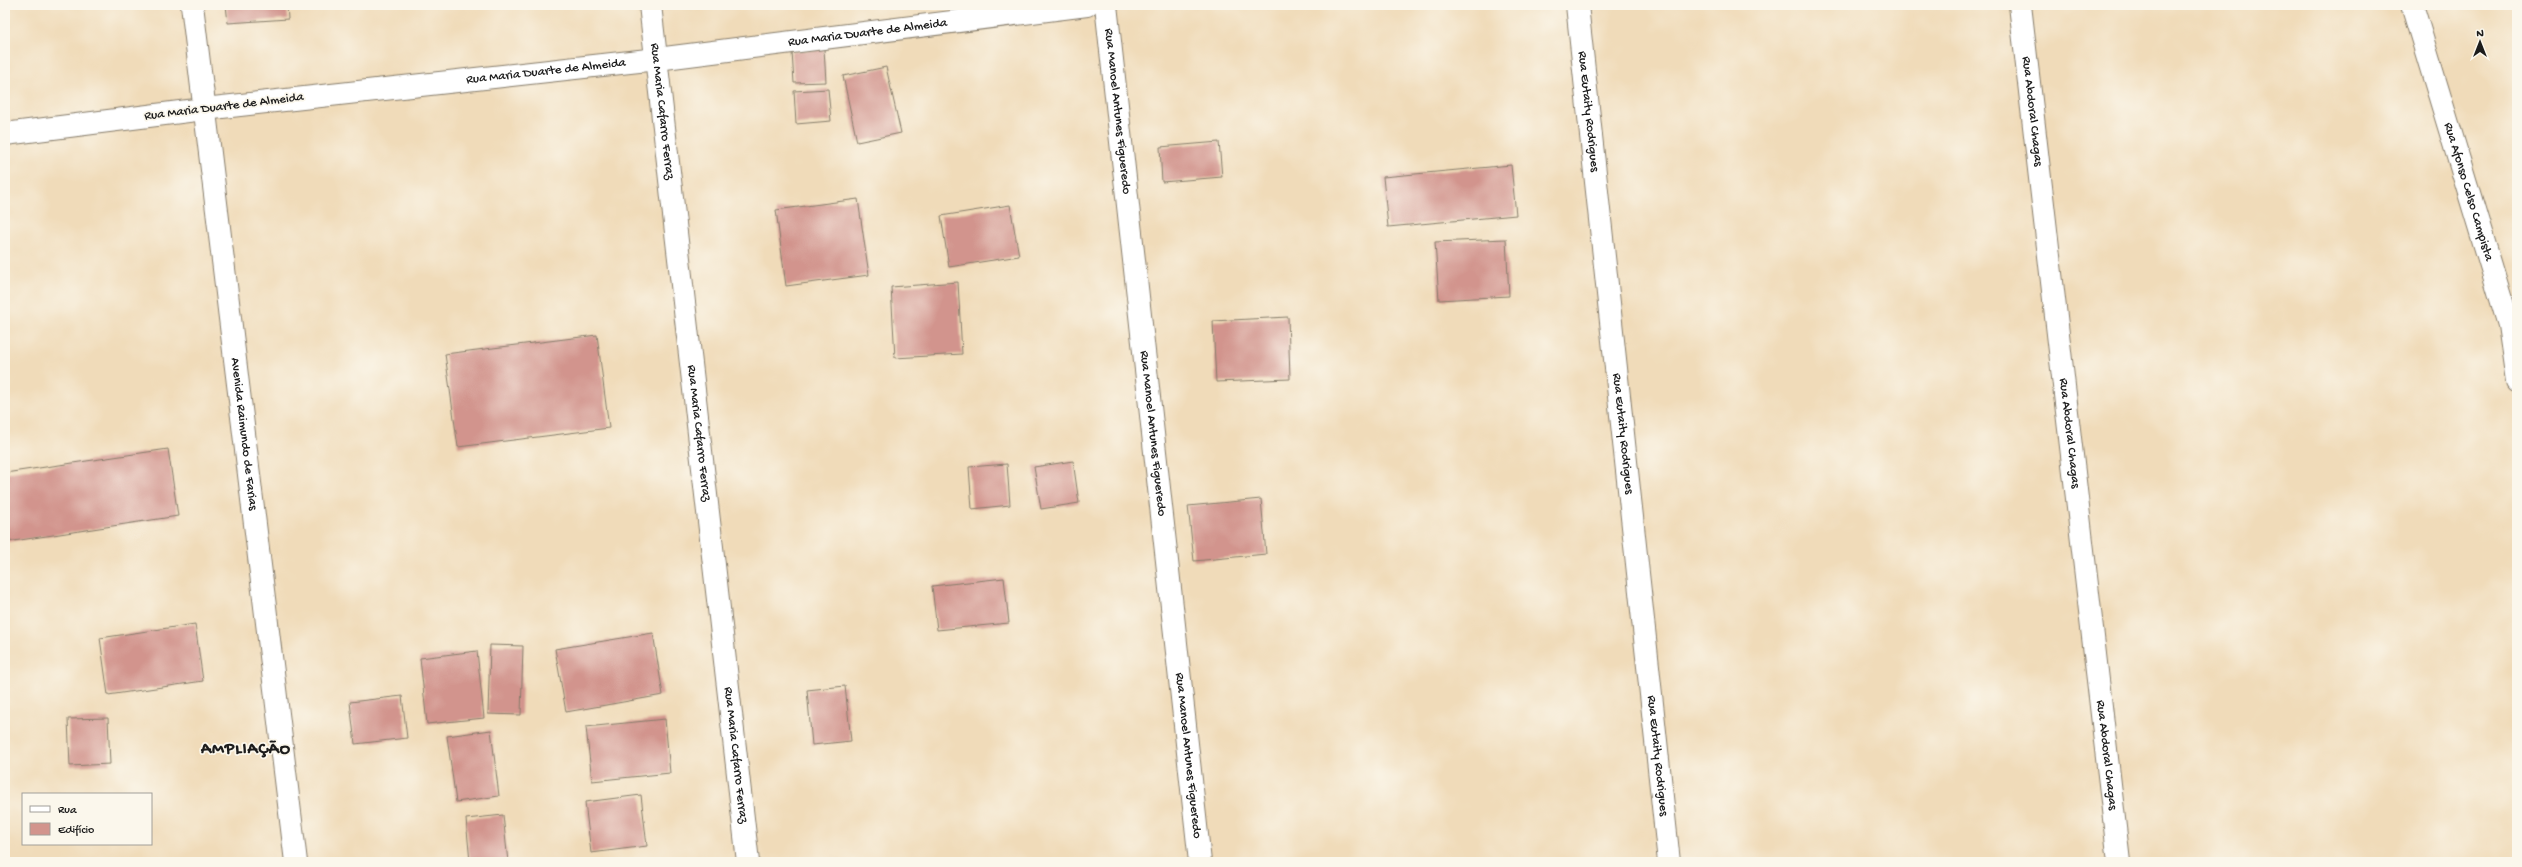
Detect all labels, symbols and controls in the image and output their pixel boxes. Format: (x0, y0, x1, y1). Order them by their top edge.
street label: Rua Maria Duarte de Almeida (787, 15, 949, 50)
north arrow (2460, 22, 2500, 62)
street label: Rua Manoel Antunes Figueredo (1101, 28, 1134, 195)
text: N (2476, 28, 2484, 40)
street label: Rua Maria Cafarro Ferraz (647, 42, 678, 182)
street label: Rua Eutaity Rodrigues (1574, 50, 1602, 174)
street label: Rua Maria Duarte de Almeida (465, 55, 627, 88)
street label: Rua Abdoral Chagas (2018, 55, 2046, 168)
street label: Rua Maria Duarte de Almeida (144, 90, 305, 124)
street label: Rua Afonso Celso Campista (2441, 121, 2497, 263)
street label: Rua Manoel Antunes Figueredo (1136, 350, 1170, 517)
street label: Avenida Raimundo de Farias (227, 357, 261, 512)
street label: Rua Maria Cafarro Ferraz (684, 364, 714, 504)
street label: Rua Eutaity Rodrigues (1609, 372, 1637, 496)
street label: Rua Abdoral Chagas (2056, 377, 2083, 490)
street label: Rua Manoel Antunes Figueredo (1172, 672, 1205, 839)
street label: Rua Maria Cafarro Ferraz (721, 686, 751, 825)
street label: Rua Eutaity Rodrigues (1644, 695, 1672, 818)
street label: Rua Abdoral Chagas (2093, 699, 2121, 812)
district label: AMPLIAÇÃO (200, 740, 291, 760)
legend (22, 793, 152, 845)
text: Rua (58, 804, 77, 818)
text: Edifício (58, 824, 94, 838)

